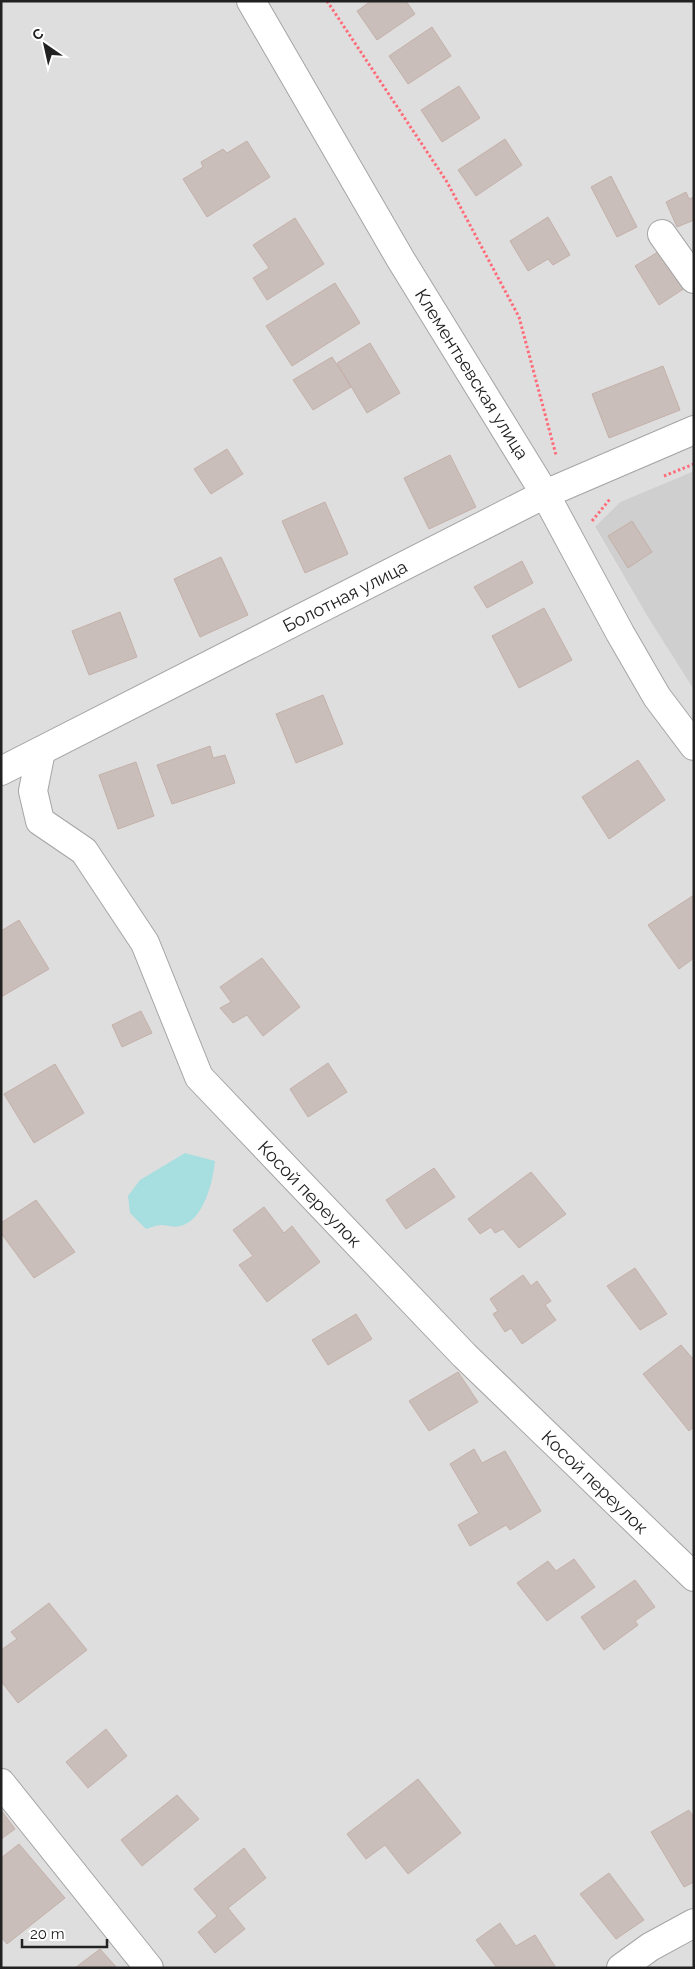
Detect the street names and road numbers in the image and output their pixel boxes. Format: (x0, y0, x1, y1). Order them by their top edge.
street label: Клементьевская улица (411, 285, 533, 463)
street label: Болотная улица (279, 556, 411, 636)
street label: Косой переулок (254, 1136, 366, 1252)
street label: Косой переулок (537, 1426, 653, 1538)

